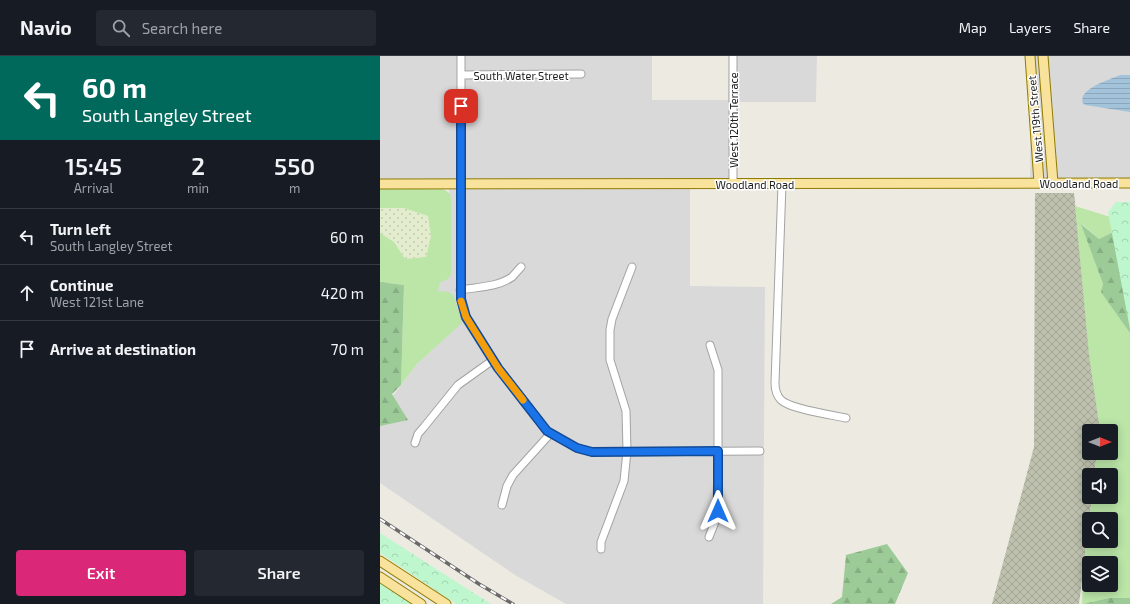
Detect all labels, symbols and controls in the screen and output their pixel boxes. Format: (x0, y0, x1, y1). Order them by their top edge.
search box (96, 10, 376, 46)
text: Navio (20, 16, 72, 39)
icon: search (110, 17, 132, 39)
text: Search here (142, 19, 222, 37)
text: Map (959, 19, 987, 36)
text: Layers (1009, 19, 1051, 36)
text: Share (1073, 19, 1110, 36)
street label: South Water Street (473, 69, 569, 82)
text: 60 m (82, 70, 147, 104)
icon: left (16, 72, 68, 124)
street label: West 120th Terrace (727, 72, 740, 168)
street label: West 119th Street (1025, 75, 1045, 163)
pin (444, 89, 478, 123)
icon: arrive (450, 95, 472, 117)
text: South Langley Street (82, 104, 252, 126)
text: 15:45 (65, 151, 122, 180)
text: 2 (191, 151, 205, 180)
text: 550 (274, 151, 315, 180)
street label: Woodland Road (1040, 177, 1118, 190)
street label: Woodland Road (716, 178, 794, 191)
text: Arrival (74, 180, 113, 196)
text: min (187, 180, 209, 196)
text: m (289, 180, 300, 196)
text: Turn left (50, 220, 111, 238)
icon: left (16, 226, 38, 248)
text: 60 m (330, 228, 364, 246)
text: South Langley Street (50, 238, 173, 254)
text: Continue (50, 276, 113, 294)
icon: ahead (16, 282, 38, 304)
text: 420 m (321, 284, 364, 302)
text: West 121st Lane (50, 294, 144, 310)
icon: arrive (16, 338, 38, 360)
text: Arrive at destination (50, 340, 196, 358)
text: 70 m (331, 340, 364, 358)
north arrow (1082, 424, 1118, 460)
map controls (1082, 424, 1118, 592)
button: sound (1082, 468, 1118, 504)
position arrow (697, 490, 739, 532)
button: search (1082, 512, 1118, 548)
button: Exit (16, 550, 186, 596)
button: Share (194, 550, 364, 596)
button: layers (1082, 556, 1118, 592)

